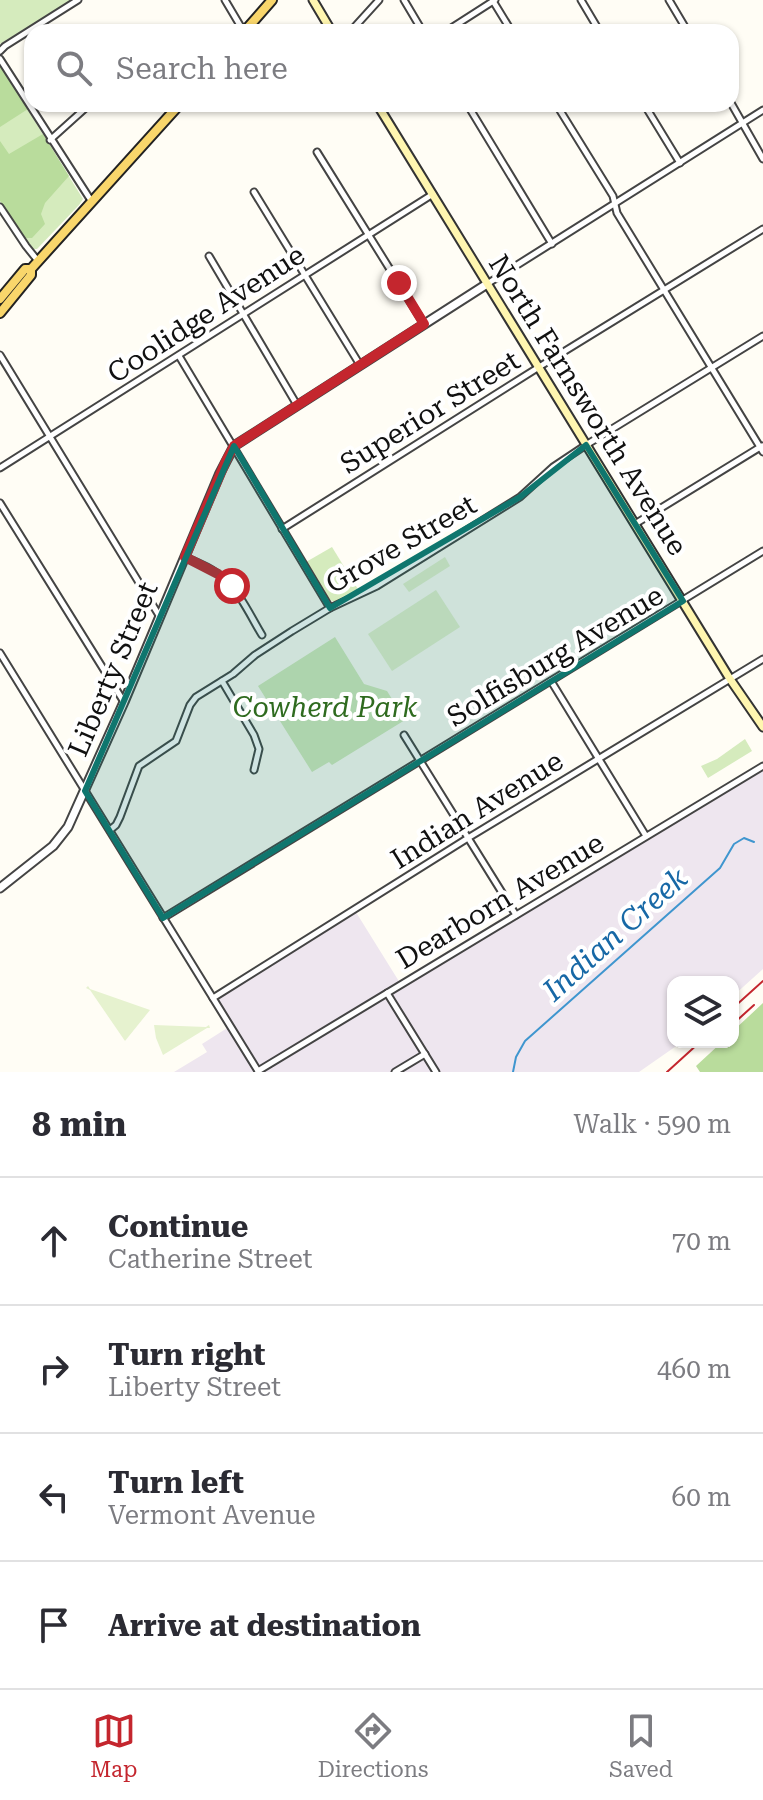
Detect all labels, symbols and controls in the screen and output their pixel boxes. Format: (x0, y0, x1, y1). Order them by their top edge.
search box (24, 24, 739, 112)
icon: search (52, 46, 96, 90)
text: Search here (116, 51, 288, 86)
street label: Coolidge Avenue (101, 238, 311, 390)
street label: North Farnsworth Avenue (482, 249, 694, 561)
route end (381, 265, 417, 301)
street label: Superior Street (334, 344, 526, 480)
street label: Grove Street (320, 488, 482, 600)
route start (214, 568, 250, 604)
street label: Liberty Street (61, 577, 165, 761)
street label: Solfisburg Avenue (441, 578, 669, 734)
park label: Cowherd Park (233, 691, 418, 724)
street label: Indian Avenue (385, 744, 569, 876)
street label: Dearborn Avenue (390, 826, 610, 976)
water label: Indian Creek (535, 860, 695, 1008)
map controls (667, 976, 739, 1048)
button: layers (667, 976, 739, 1048)
text: 8 min (32, 1104, 127, 1144)
text: Walk · 590 m (573, 1109, 731, 1139)
text: Continue (108, 1209, 248, 1244)
icon: ahead (32, 1219, 76, 1263)
text: 70 m (672, 1226, 731, 1256)
text: Catherine Street (108, 1244, 312, 1274)
text: Turn right (108, 1337, 265, 1372)
icon: right (32, 1347, 76, 1391)
text: 460 m (657, 1354, 731, 1384)
text: Liberty Street (108, 1372, 281, 1402)
text: Turn left (108, 1465, 244, 1500)
icon: left (32, 1475, 76, 1519)
text: 60 m (672, 1482, 731, 1512)
text: Vermont Avenue (108, 1500, 316, 1530)
icon: arrive (32, 1603, 76, 1647)
text: Arrive at destination (108, 1608, 421, 1643)
tab: Map (90, 1709, 137, 1782)
tab: Directions (318, 1709, 428, 1782)
tab: Saved (609, 1709, 673, 1782)

